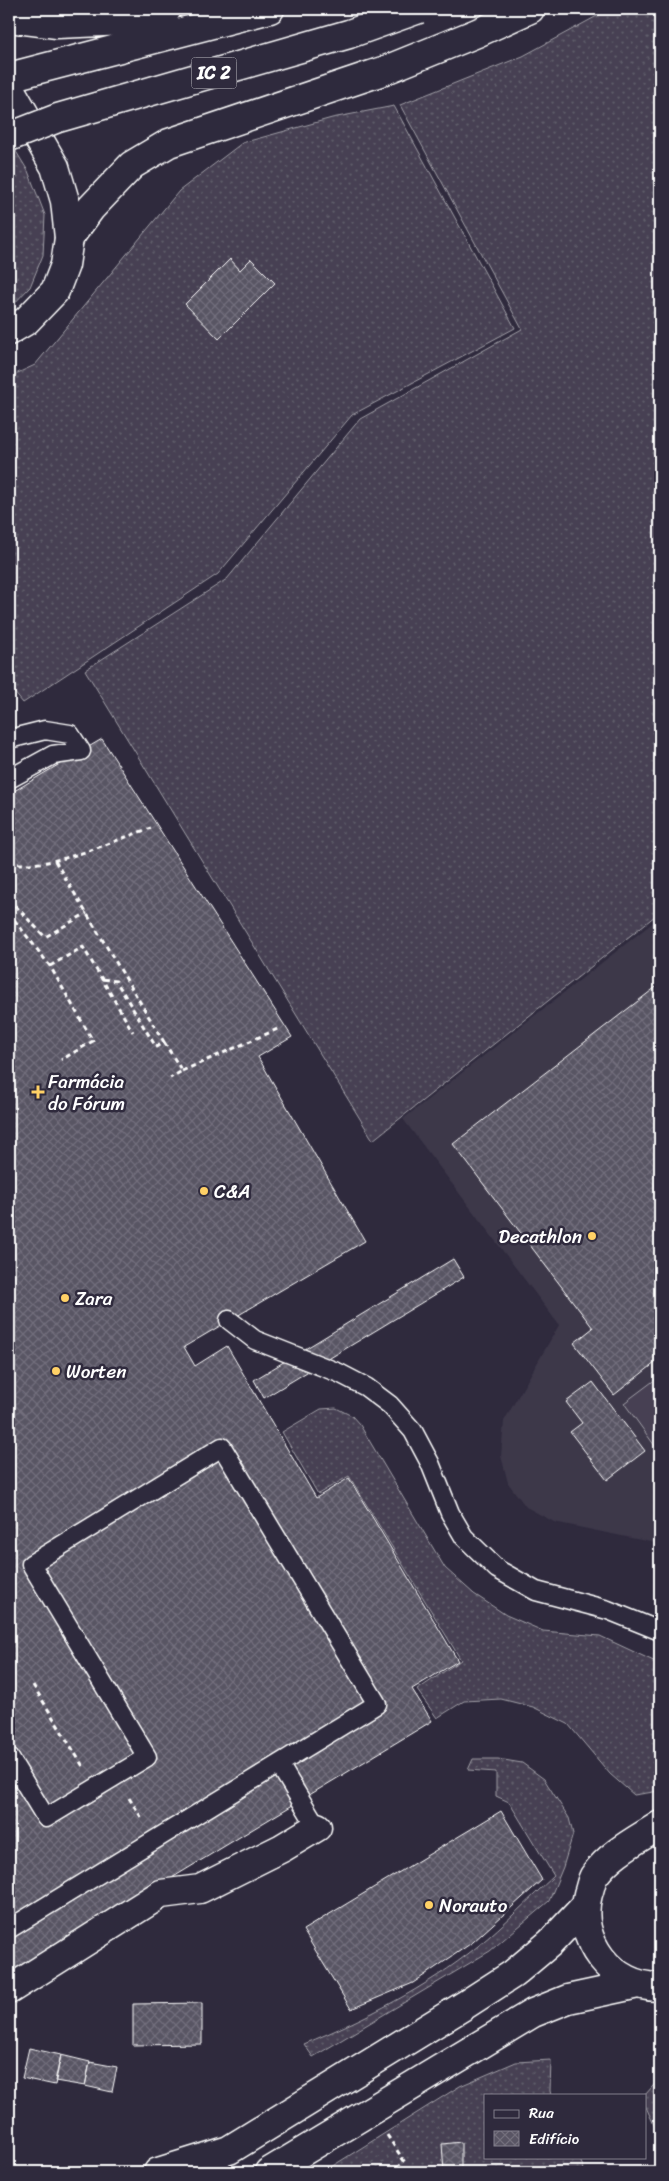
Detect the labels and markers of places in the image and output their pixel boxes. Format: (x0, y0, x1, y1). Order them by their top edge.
place label: Farmácia do Fórum (48, 1065, 125, 1120)
marker: Farmácia do Fórum (32, 1086, 44, 1098)
place label: C&A (214, 1175, 250, 1208)
marker: C&A (198, 1185, 210, 1197)
place label: Decathlon (499, 1220, 582, 1253)
marker: Decathlon (586, 1230, 598, 1242)
place label: Zara (75, 1282, 113, 1315)
marker: Zara (59, 1292, 71, 1304)
place label: Worten (66, 1355, 126, 1388)
marker: Worten (50, 1365, 62, 1377)
place label: Norauto (439, 1889, 508, 1922)
marker: Norauto (423, 1899, 435, 1911)

